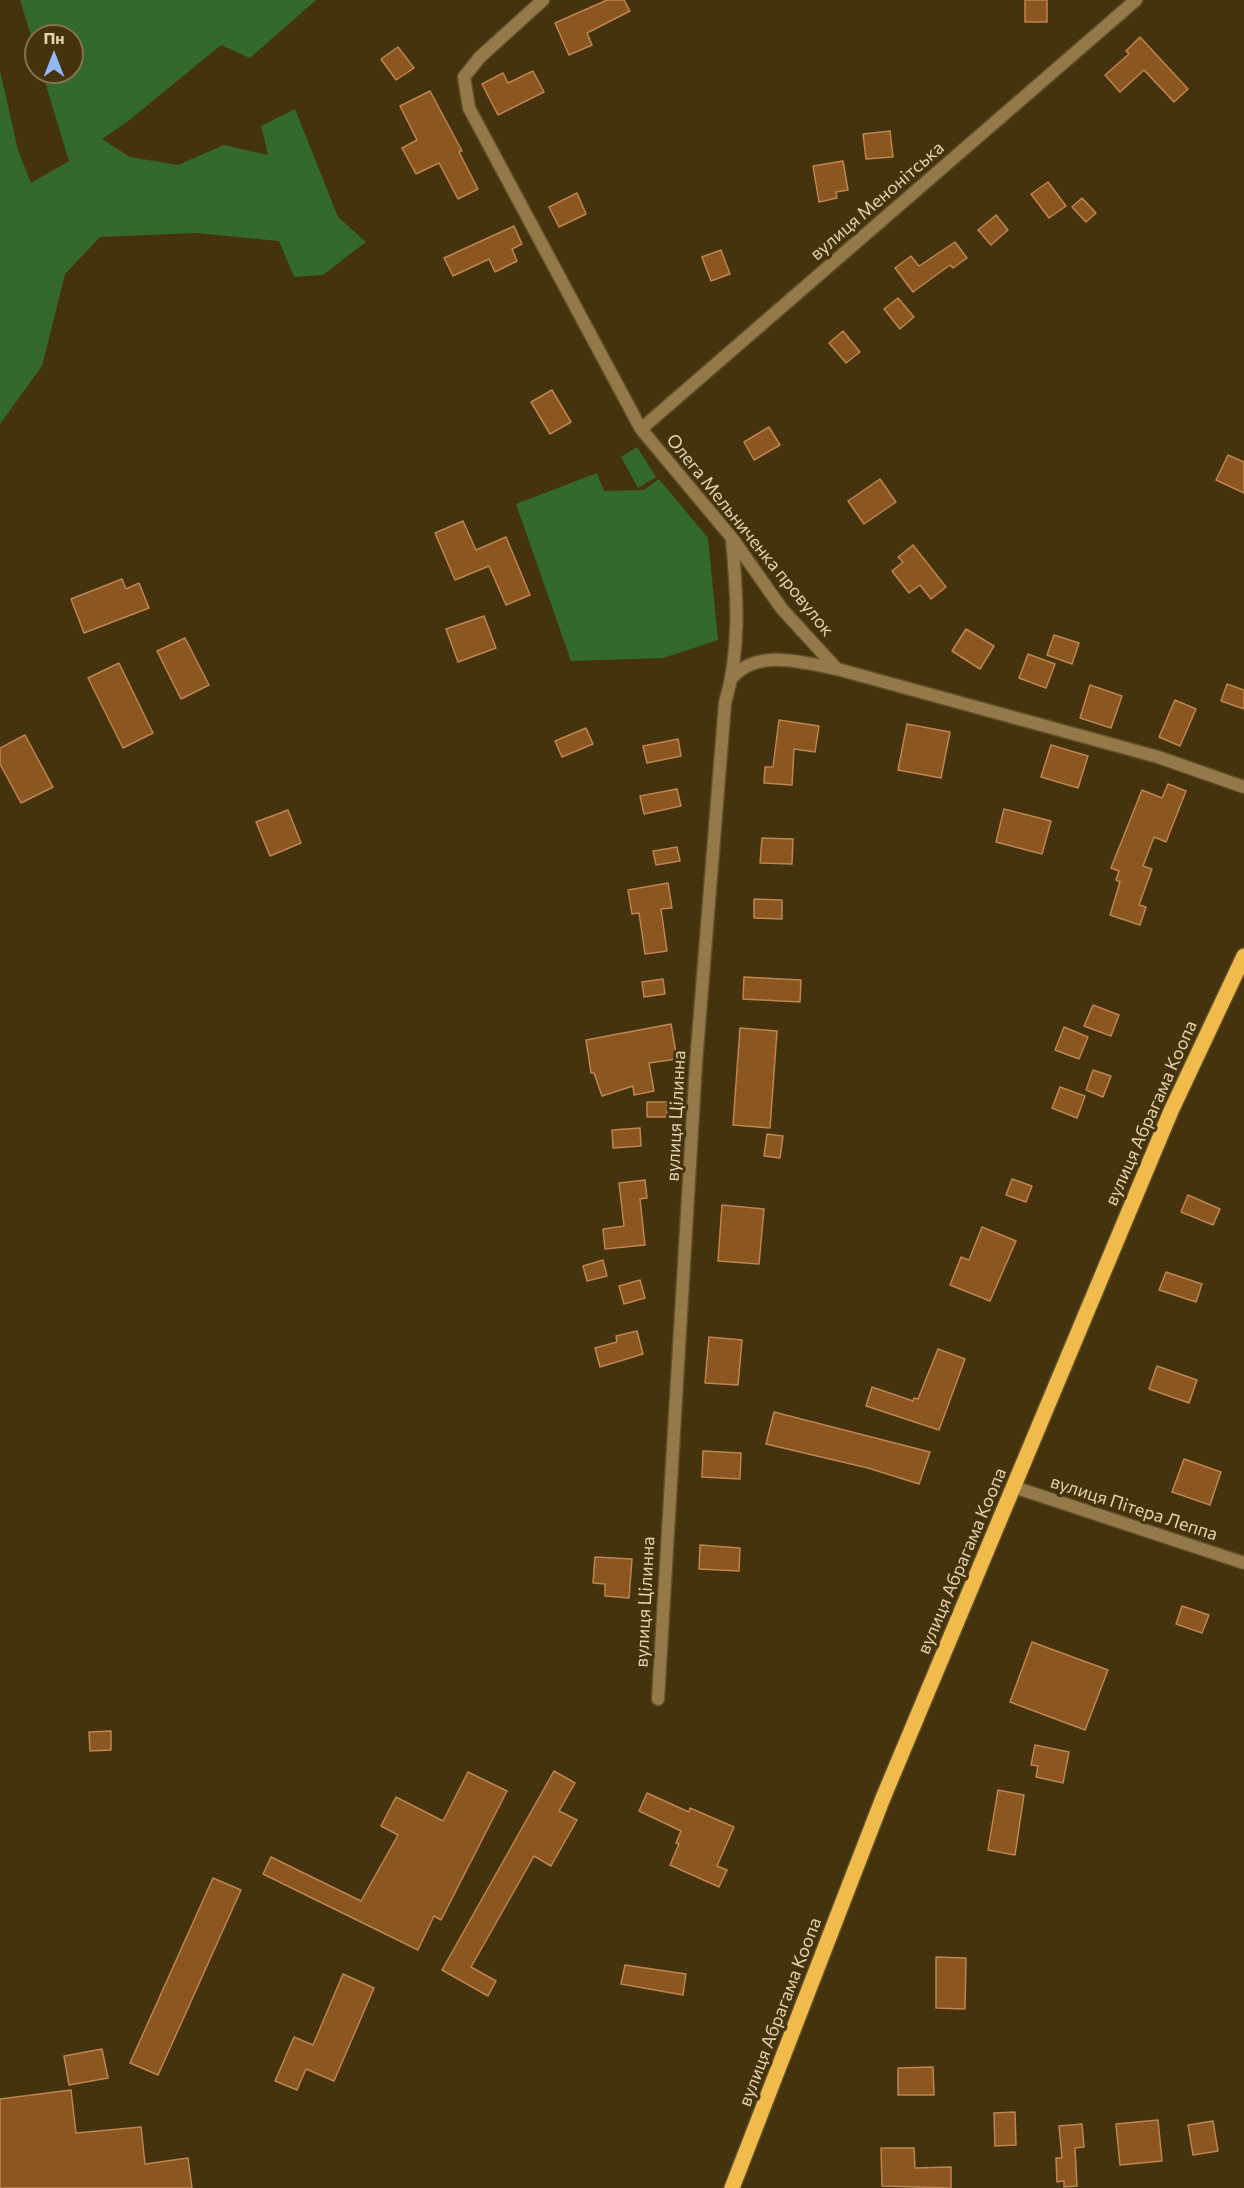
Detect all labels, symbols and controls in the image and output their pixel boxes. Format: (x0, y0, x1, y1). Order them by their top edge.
north arrow (24, 24, 84, 84)
text: Пн (43, 28, 65, 47)
street label: вулиця Менонітська (806, 137, 948, 265)
street label: Олега Мельниченка провулок (662, 429, 838, 641)
street label: вулиця Абрагама Коопа (1100, 1017, 1202, 1209)
street label: вулиця Цілинна (662, 1050, 690, 1182)
street label: вулиця Абрагама Коопа (913, 1465, 1011, 1657)
street label: вулиця Пітера Леппа (1048, 1471, 1220, 1545)
street label: вулиця Цілинна (631, 1536, 659, 1668)
street label: вулиця Абрагама Коопа (734, 1915, 826, 2109)

